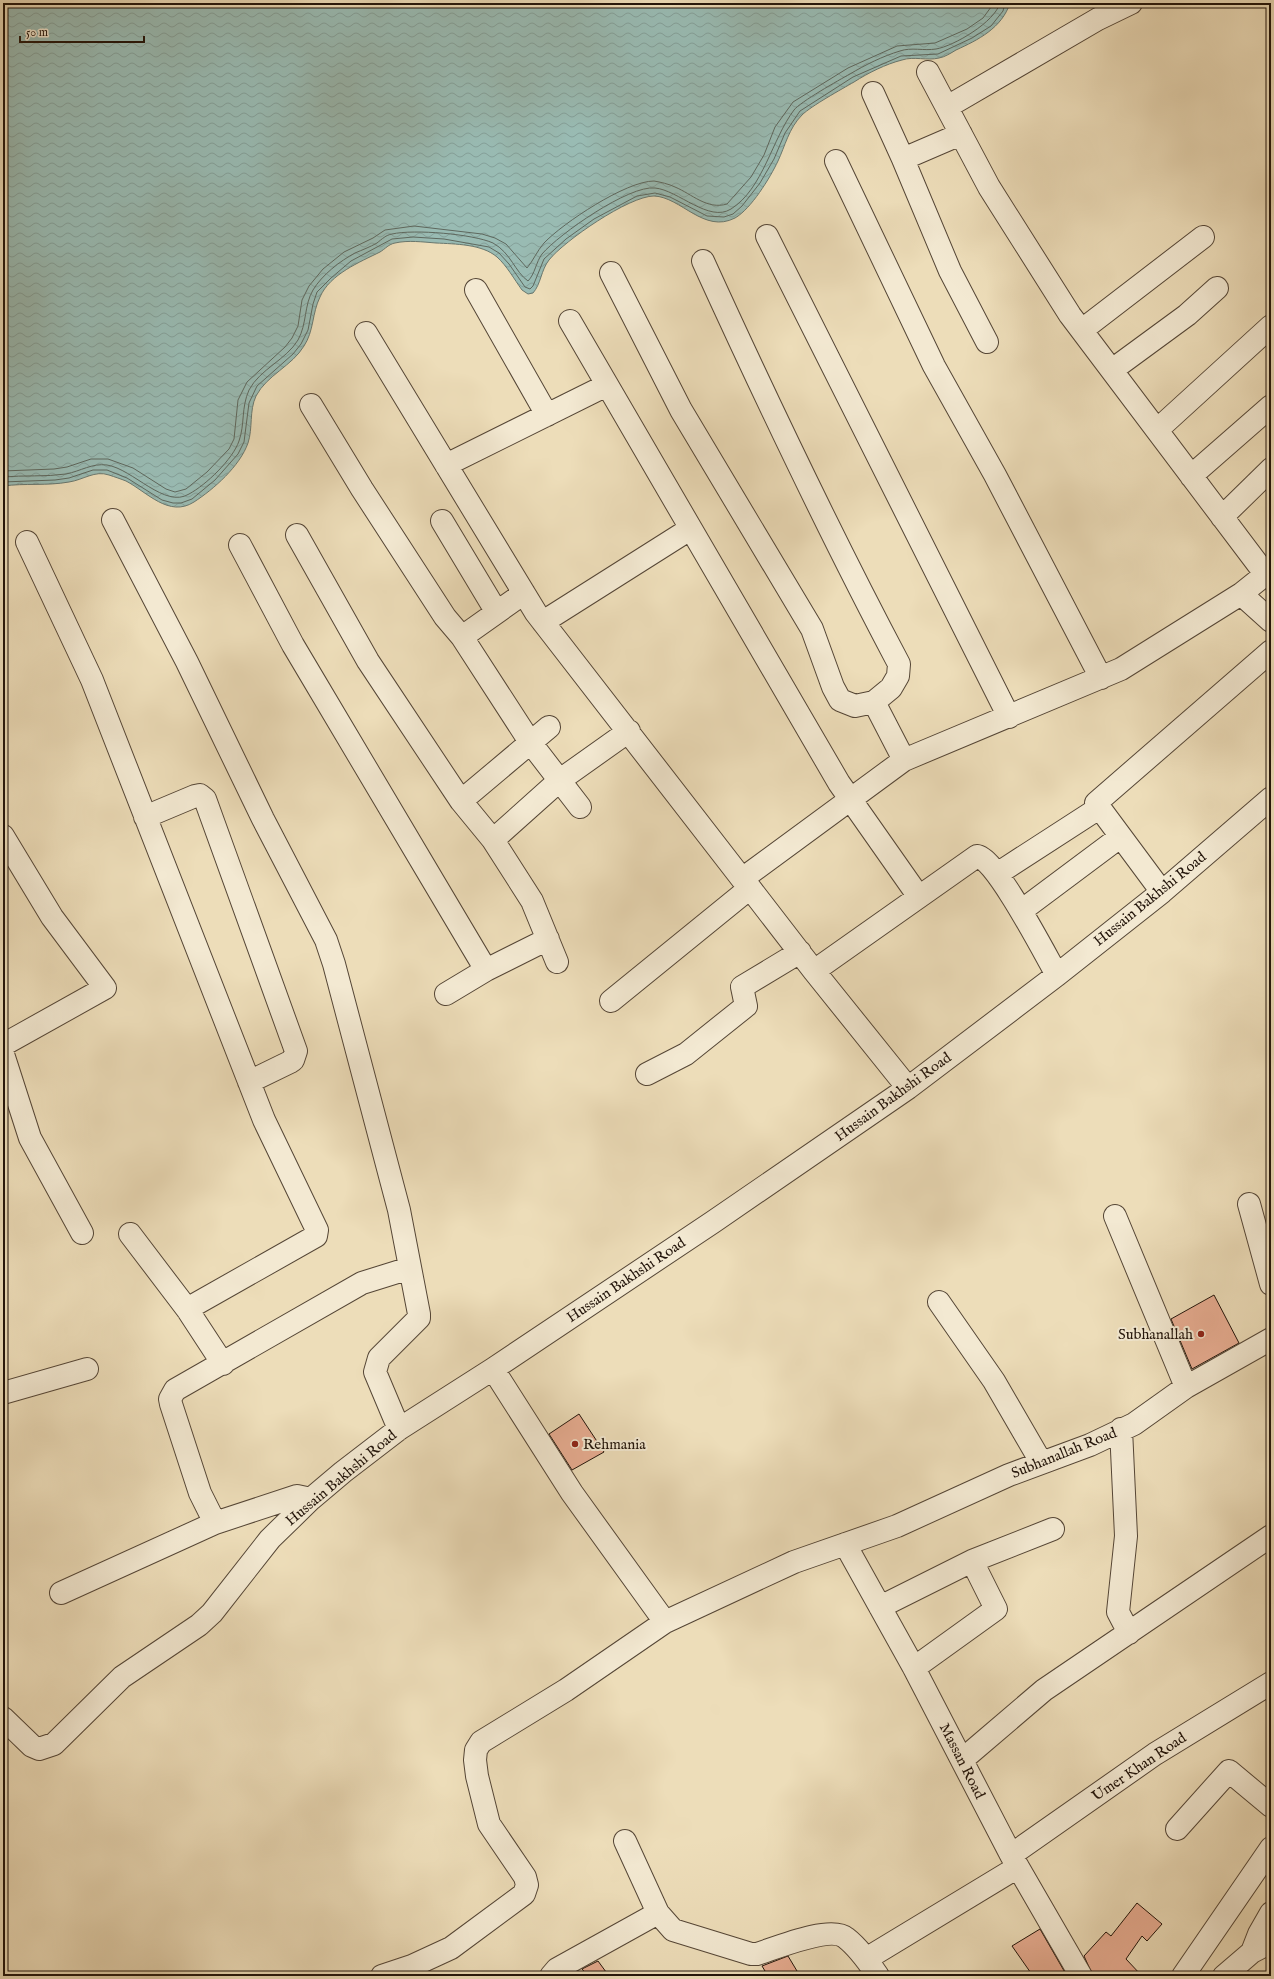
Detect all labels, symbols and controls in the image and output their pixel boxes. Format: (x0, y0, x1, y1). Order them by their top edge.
scale bar (20, 18, 144, 44)
text: 50 m (26, 25, 48, 40)
street label: Hussain Bakhshi Road (1090, 847, 1211, 950)
street label: Hussain Bakhshi Road (831, 1048, 956, 1146)
street label: Hussain Bakhshi Road (563, 1233, 690, 1327)
place label: Subhanallah (1118, 1325, 1193, 1344)
marker: Subhanallah (1196, 1329, 1206, 1339)
street label: Subhanallah Road (1008, 1423, 1121, 1483)
street label: Hussain Bakhshi Road (281, 1425, 401, 1530)
place label: Rehmania (583, 1435, 646, 1454)
marker: Rehmania (570, 1439, 580, 1449)
street label: Massan Road (935, 1720, 990, 1803)
street label: Umer Khan Road (1088, 1728, 1191, 1806)

